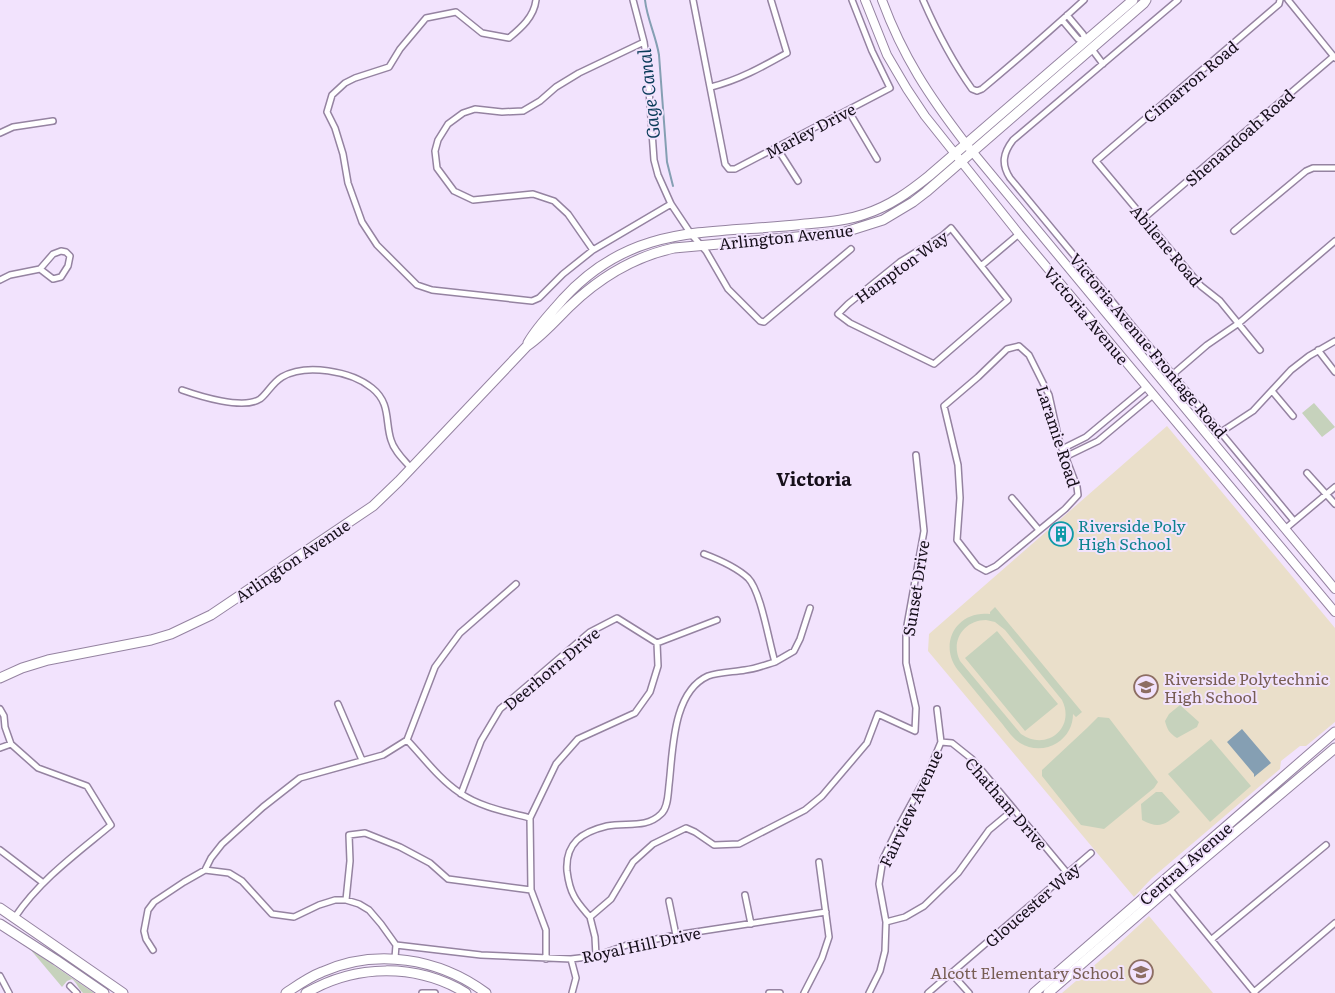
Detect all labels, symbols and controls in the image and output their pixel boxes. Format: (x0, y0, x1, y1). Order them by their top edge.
street label: Cimarron Road (1137, 34, 1243, 128)
water label: Gage Canal (630, 47, 666, 141)
street label: Shenandoah Road (1179, 83, 1299, 191)
street label: Marley Drive (761, 96, 859, 164)
street label: Abilene Road (1125, 199, 1209, 291)
street label: Arlington Avenue (718, 217, 854, 255)
street label: Hampton Way (849, 223, 953, 308)
street label: Victoria Avenue Frontage Road (1064, 247, 1234, 443)
street label: Victoria Avenue (1039, 261, 1135, 369)
street label: Laramie Road (1031, 382, 1087, 490)
district label: Victoria (776, 465, 852, 492)
street label: Arlington Avenue (230, 512, 354, 608)
place label: Riverside Poly High School (1078, 513, 1187, 555)
building icon: Riverside Poly High School (1048, 521, 1074, 547)
street label: Sunset Drive (896, 538, 934, 638)
street label: Deerhorn Drive (498, 621, 604, 715)
place label: Riverside Polytechnic High School (1164, 666, 1329, 708)
school or university icon: Riverside Polytechnic High School (1133, 674, 1159, 700)
street label: Fairview Avenue (872, 745, 948, 871)
street label: Chatham Drive (960, 751, 1054, 855)
street label: Central Avenue (1133, 816, 1237, 910)
street label: Gloucester Way (979, 855, 1085, 952)
street label: Royal Hill Drive (579, 920, 703, 968)
school or university icon: Alcott Elementary School (1128, 959, 1154, 985)
place label: Alcott Elementary School (930, 960, 1124, 984)

